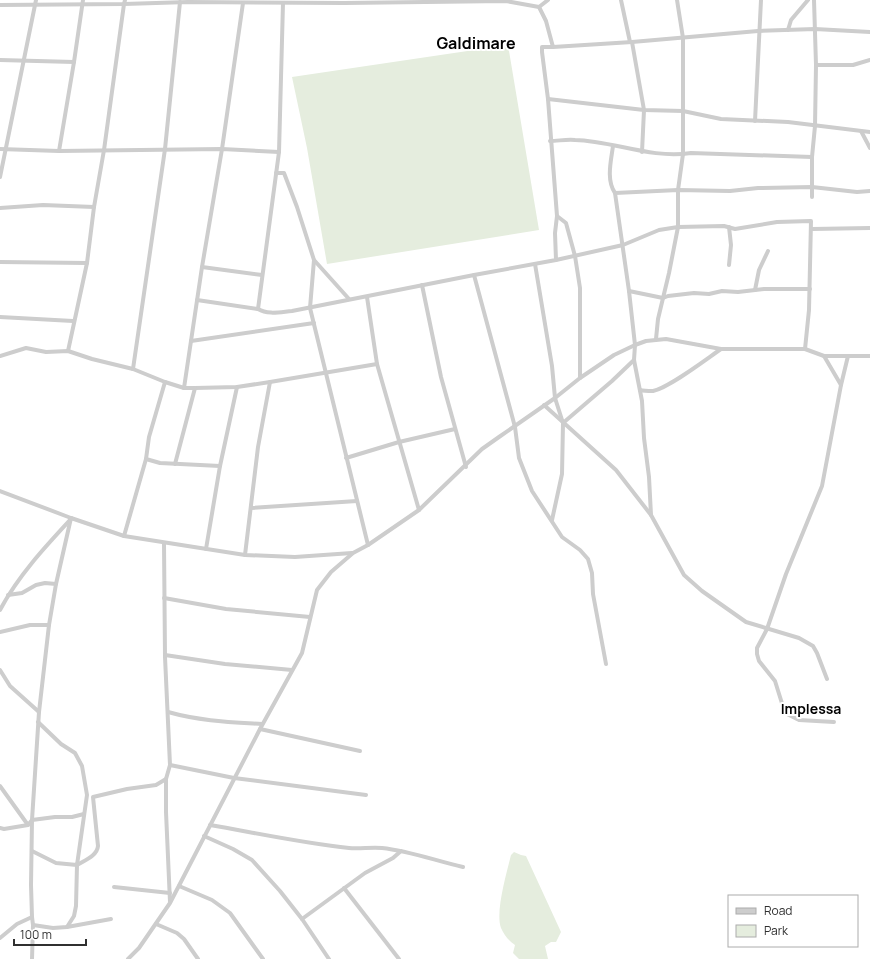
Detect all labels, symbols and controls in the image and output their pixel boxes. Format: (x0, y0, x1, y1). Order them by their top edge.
district label: Galdimare (436, 32, 516, 54)
district label: Implessa (781, 699, 841, 718)
legend (728, 895, 858, 947)
text: Road (764, 902, 792, 919)
scale bar (14, 921, 86, 947)
text: Park (764, 922, 789, 939)
text: 100 m (20, 926, 52, 943)

